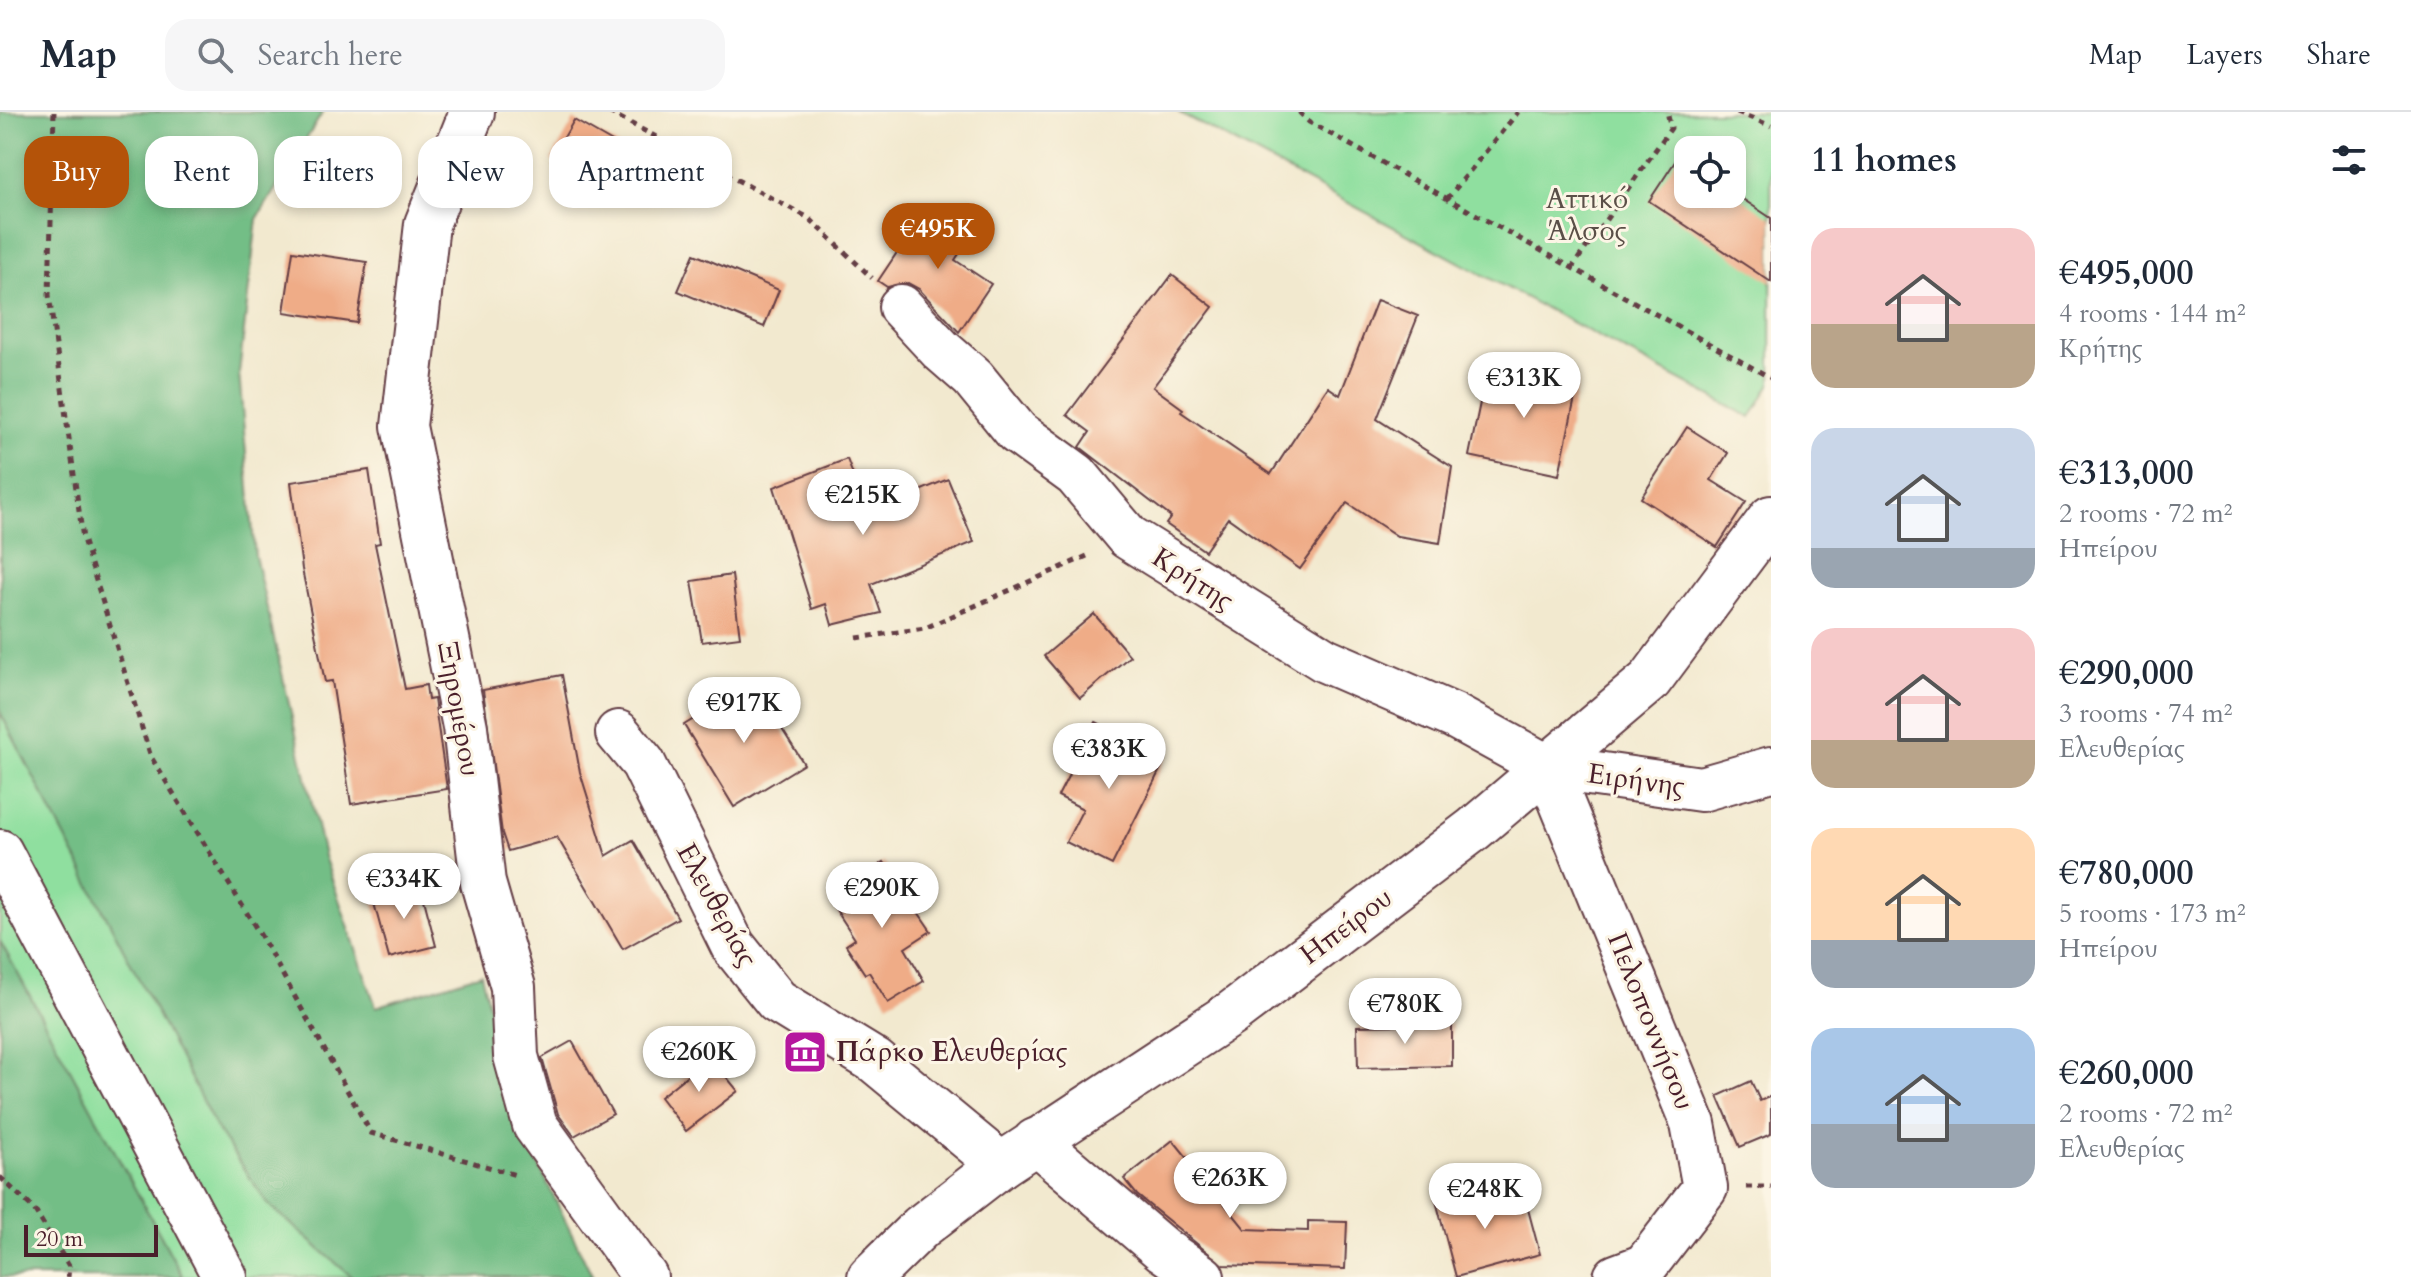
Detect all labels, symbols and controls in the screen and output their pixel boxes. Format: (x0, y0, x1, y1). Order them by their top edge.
search box (165, 19, 725, 91)
text: Map (40, 29, 117, 81)
icon: search (193, 33, 237, 77)
text: Search here (257, 35, 403, 76)
text: Map (2089, 36, 2142, 74)
text: Layers (2186, 36, 2263, 74)
text: Share (2307, 36, 2371, 74)
chip: Buy (24, 136, 129, 208)
chip: Rent (145, 136, 258, 208)
chip: Filters (274, 136, 402, 208)
chip: New (418, 136, 533, 208)
chip: Apartment (549, 136, 732, 208)
map controls (1674, 136, 1746, 208)
button: locate (1674, 136, 1746, 208)
text: 11 homes (1811, 137, 1957, 183)
icon: filters (2327, 138, 2371, 182)
park label: Αττικό Άλσος (1546, 180, 1628, 250)
pin: €495K (882, 203, 994, 271)
text: €495K (900, 211, 976, 246)
text: €495,000 (2059, 250, 2194, 296)
icon: home (1875, 260, 1971, 356)
text: 4 rooms · 144 m² (2059, 296, 2246, 331)
text: Κρήτης (2059, 331, 2143, 366)
pin: €313K (1468, 352, 1580, 420)
text: €313K (1486, 360, 1562, 395)
text: €313,000 (2059, 450, 2194, 496)
icon: home (1875, 460, 1971, 556)
pin: €215K (807, 469, 919, 537)
text: €215K (825, 477, 901, 512)
text: 2 rooms · 72 m² (2059, 496, 2232, 531)
text: Ηπείρου (2059, 531, 2158, 566)
street label: Κρήτης (1145, 539, 1241, 619)
street label: Ξηρομέρου (428, 639, 490, 779)
text: €290,000 (2059, 650, 2194, 696)
icon: home (1875, 660, 1971, 756)
pin: €917K (688, 677, 800, 745)
text: €917K (706, 685, 782, 720)
text: 3 rooms · 74 m² (2059, 696, 2232, 731)
pin: €383K (1053, 723, 1165, 791)
text: €383K (1071, 731, 1147, 766)
text: Ελευθερίας (2059, 731, 2185, 766)
street label: Ειρήνης (1585, 754, 1687, 806)
street label: Ελευθερίας (668, 836, 766, 974)
text: €780,000 (2059, 850, 2194, 896)
pin: €334K (348, 853, 460, 921)
icon: home (1875, 860, 1971, 956)
text: €334K (366, 861, 442, 896)
pin: €290K (826, 862, 938, 930)
text: €290K (844, 870, 920, 905)
street label: Ηπείρου (1292, 879, 1400, 973)
text: 5 rooms · 173 m² (2059, 896, 2246, 931)
street label: Πελοποννήσου (1598, 927, 1704, 1115)
text: Ηπείρου (2059, 931, 2158, 966)
pin: €780K (1349, 978, 1461, 1046)
text: €780K (1367, 986, 1443, 1021)
pin: €260K (643, 1026, 755, 1094)
museum icon: Πάρκο Ελευθερίας (781, 1028, 829, 1076)
place label: Πάρκο Ελευθερίας (836, 1033, 1068, 1071)
text: €260K (661, 1034, 737, 1069)
text: €260,000 (2059, 1050, 2194, 1096)
icon: home (1875, 1060, 1971, 1156)
text: 2 rooms · 72 m² (2059, 1096, 2232, 1131)
text: Ελευθερίας (2059, 1131, 2185, 1166)
pin: €263K (1174, 1152, 1286, 1220)
text: €263K (1192, 1160, 1268, 1195)
pin: €248K (1429, 1163, 1541, 1231)
text: €248K (1447, 1171, 1523, 1206)
scale bar (24, 1221, 158, 1257)
text: 20 m (36, 1224, 83, 1254)

